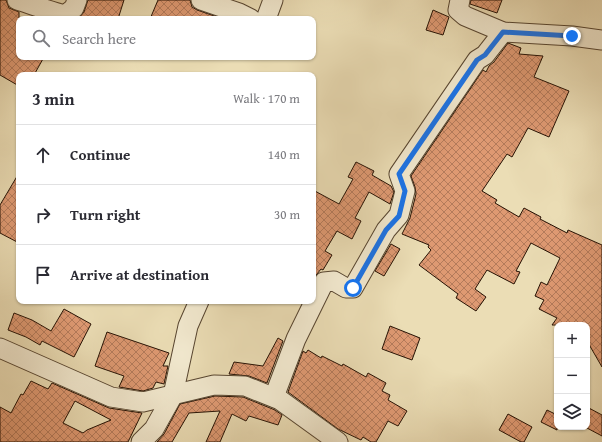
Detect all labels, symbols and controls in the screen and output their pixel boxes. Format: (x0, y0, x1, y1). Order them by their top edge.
search box (16, 16, 316, 60)
icon: search (30, 27, 52, 49)
route end (563, 27, 581, 45)
text: Search here (62, 28, 136, 49)
text: 3 min (32, 86, 74, 111)
text: Walk · 170 m (233, 89, 300, 108)
icon: ahead (32, 144, 54, 166)
text: Continue (70, 144, 131, 165)
text: 140 m (268, 145, 300, 164)
icon: right (32, 204, 54, 226)
text: Turn right (70, 204, 141, 225)
text: 30 m (274, 205, 300, 224)
icon: arrive (32, 264, 54, 286)
text: Arrive at destination (70, 264, 209, 285)
route start (344, 279, 362, 297)
map controls (554, 322, 590, 430)
button: + (554, 322, 590, 358)
button: − (554, 358, 590, 394)
button: layers (554, 394, 590, 430)

